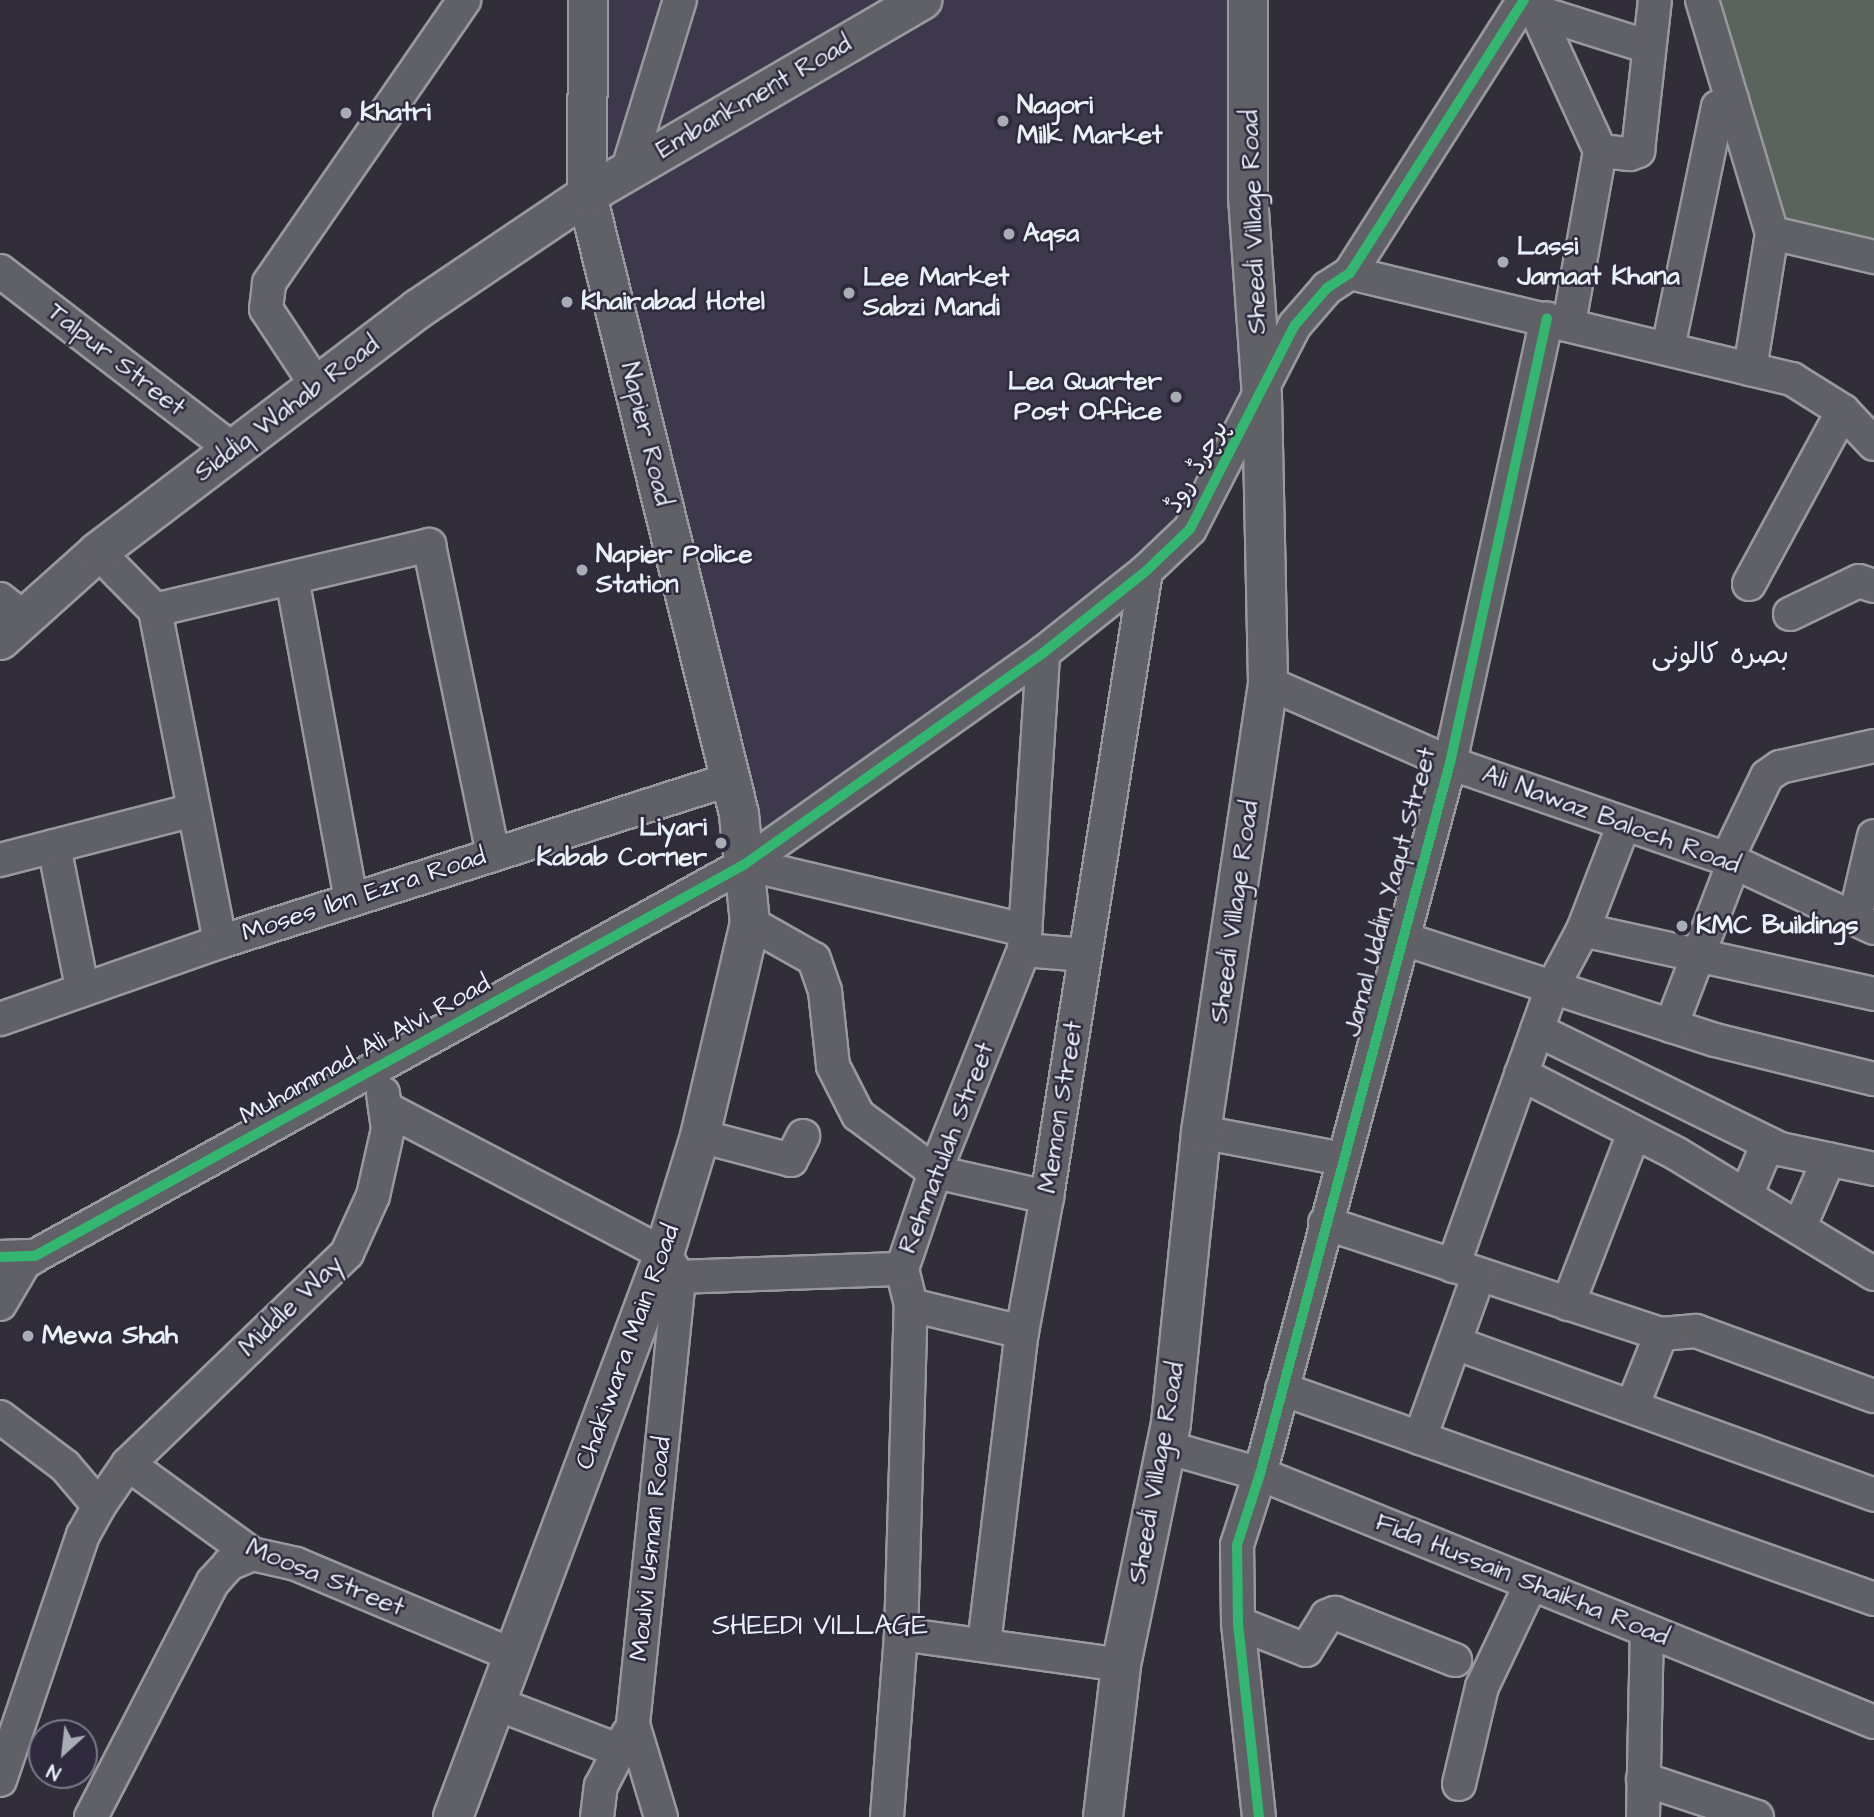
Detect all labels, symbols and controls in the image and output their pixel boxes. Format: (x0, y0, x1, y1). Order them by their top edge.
street label: Embankment Road (651, 28, 857, 166)
place label: Nagori Milk Market (1017, 90, 1163, 152)
place label: Khatri (360, 97, 431, 129)
marker: Khatri (338, 105, 354, 121)
street label: Sheedi Village Road (1234, 109, 1274, 335)
marker: Nagori Milk Market (995, 113, 1011, 129)
place label: Aqsa (1023, 218, 1079, 250)
marker: Aqsa (1001, 226, 1017, 242)
place label: Lassi Jamaat Khana (1517, 231, 1680, 292)
marker: Lassi Jamaat Khana (1495, 254, 1511, 270)
place label: Lee Market Sabzi Mandi (863, 262, 1009, 324)
marker: Lee Market Sabzi Mandi (841, 285, 857, 301)
place label: Khairabad Hotel (581, 286, 765, 318)
marker: Khairabad Hotel (559, 294, 575, 310)
street label: Talpur Street (41, 297, 191, 423)
street label: Siddiq Wahab Road (188, 329, 386, 489)
street label: Napier Road (613, 359, 679, 509)
place label: Lea Quarter Post Office (1008, 366, 1162, 428)
marker: Lea Quarter Post Office (1168, 389, 1184, 405)
street label: پرچرڈ روڈ (1158, 415, 1236, 519)
place label: Napier Police Station (596, 539, 753, 600)
marker: Napier Police Station (574, 562, 590, 578)
district label: بصرہ کالونی (1651, 638, 1789, 672)
street label: Jamal Uddin Yaqut Street (1336, 744, 1444, 1040)
street label: Ali Nawaz Baloch Road (1478, 759, 1744, 881)
street label: Sheedi Village Road (1204, 799, 1266, 1025)
place label: Liyari Kabab Corner (536, 812, 707, 874)
marker: Liyari Kabab Corner (713, 835, 729, 851)
street label: Moses Ibn Ezra Road (238, 841, 490, 949)
place label: KMC Buildings (1696, 910, 1858, 942)
marker: KMC Buildings (1674, 918, 1690, 934)
street label: Muhammad Ali Alvi Road (234, 968, 496, 1132)
street label: Memon Street (1032, 1019, 1090, 1195)
street label: Rehmatulah Street (892, 1038, 1002, 1258)
street label: Chakiwara Main Road (569, 1220, 687, 1474)
street label: Middle Way (232, 1249, 350, 1363)
place label: Mewa Shah (42, 1320, 178, 1352)
marker: Mewa Shah (20, 1328, 36, 1344)
street label: Sheedi Village Road (1122, 1360, 1192, 1586)
street label: Moulvi Usman Road (624, 1435, 678, 1663)
street label: Fida Hussain Shaikha Road (1371, 1507, 1673, 1653)
street label: Moosa Street (241, 1532, 409, 1624)
district label: SHEEDI VILLAGE (700, 1609, 940, 1643)
north arrow (28, 1719, 98, 1789)
text: N (43, 1757, 66, 1786)

